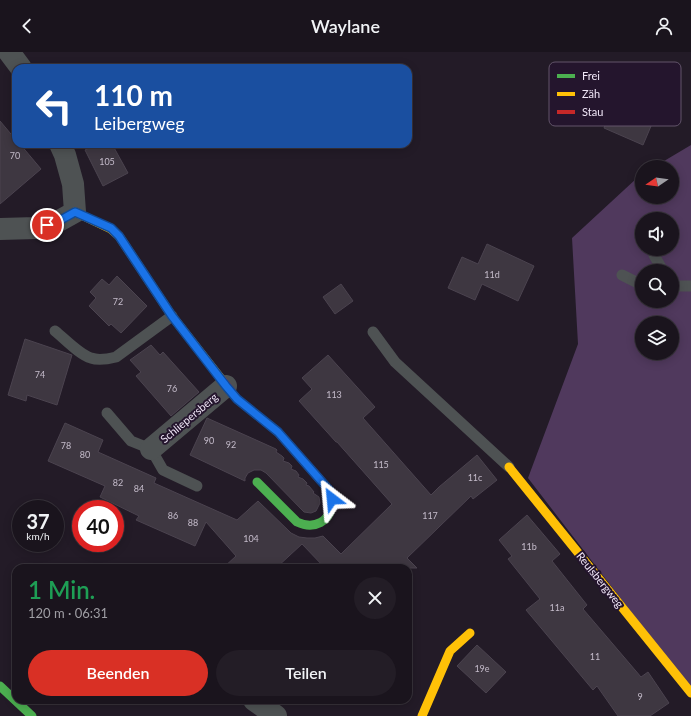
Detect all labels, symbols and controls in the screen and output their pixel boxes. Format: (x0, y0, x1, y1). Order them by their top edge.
icon: back (16, 15, 38, 37)
text: Waylane (311, 15, 380, 37)
icon: person (653, 15, 675, 37)
legend (549, 62, 681, 126)
text: Frei (582, 69, 600, 82)
text: 110 m (94, 78, 173, 112)
icon: left (28, 80, 80, 132)
text: Zäh (582, 87, 600, 100)
text: Stau (582, 105, 603, 118)
text: Leibergweg (94, 112, 185, 134)
house number: 70 (10, 150, 20, 161)
house number: 105 (99, 156, 115, 167)
north arrow (635, 160, 679, 204)
map controls (635, 160, 679, 360)
pin (30, 208, 64, 242)
button: sound (635, 212, 679, 256)
icon: arrive (36, 214, 58, 236)
button: search (635, 264, 679, 308)
house number: 11d (484, 269, 500, 280)
house number: 72 (113, 296, 123, 307)
button: layers (635, 316, 679, 360)
house number: 74 (35, 369, 45, 380)
house number: 76 (167, 383, 177, 394)
house number: 113 (326, 389, 342, 400)
street label: Schliepersberg (157, 390, 220, 445)
house number: 90 (204, 435, 214, 446)
house number: 92 (226, 439, 236, 450)
house number: 78 (61, 440, 71, 451)
house number: 80 (80, 449, 90, 460)
house number: 115 (373, 459, 389, 470)
house number: 11c (468, 472, 483, 483)
house number: 82 (113, 477, 123, 488)
position arrow (311, 478, 353, 520)
house number: 84 (134, 483, 144, 494)
speed limit sign: 40 (72, 500, 124, 552)
text: 37 (26, 509, 50, 533)
house number: 86 (168, 510, 178, 521)
house number: 117 (422, 510, 438, 521)
house number: 88 (188, 517, 198, 528)
text: km/h (26, 530, 50, 542)
house number: 104 (243, 533, 259, 544)
house number: 11b (521, 541, 537, 552)
street label: Reulsbergweg (574, 549, 627, 610)
text: 1 Min. (28, 575, 95, 604)
button: close (354, 577, 396, 619)
house number: 11a (550, 602, 564, 613)
text: 120 m · 06:31 (28, 605, 108, 621)
button: Beenden (28, 650, 208, 696)
button: Teilen (216, 650, 396, 696)
house number: 11 (590, 651, 600, 662)
house number: 19e (474, 663, 490, 674)
house number: 9 (637, 691, 643, 702)

